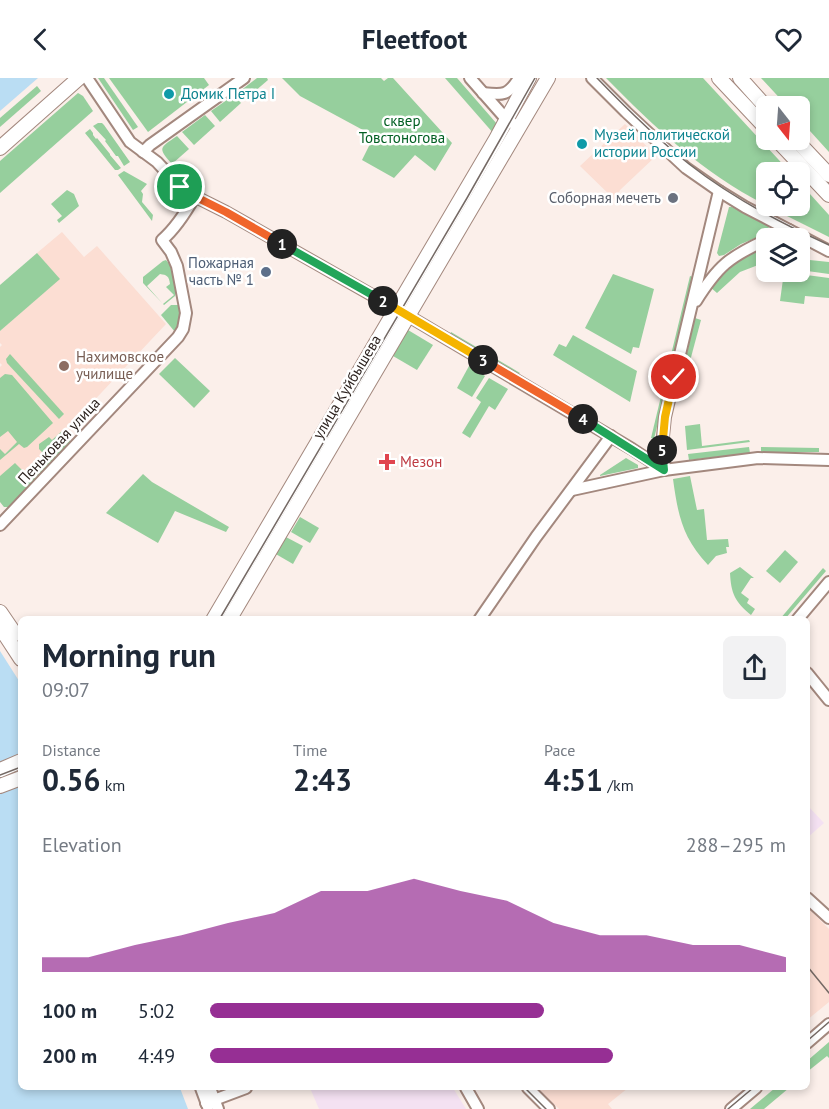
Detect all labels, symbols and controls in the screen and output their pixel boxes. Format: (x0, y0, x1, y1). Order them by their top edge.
text: Fleetfoot (362, 22, 467, 56)
icon: back (24, 23, 57, 56)
icon: heart (772, 23, 805, 56)
place label: Домик Петра I (181, 84, 275, 103)
marker: Домик Петра I (162, 87, 176, 101)
north arrow (756, 96, 810, 150)
map controls (756, 96, 810, 282)
park label: сквер Товстоногова (359, 111, 445, 147)
place label: Музей политической истории России (594, 125, 730, 161)
marker: Музей политической истории России (575, 137, 589, 151)
pin (154, 161, 205, 212)
button: locate (756, 162, 810, 216)
icon: arrive (163, 170, 196, 203)
place label: Соборная мечеть (549, 188, 661, 207)
marker: Соборная мечеть (666, 191, 680, 205)
button: layers (756, 228, 810, 282)
pin: 1 (267, 229, 297, 259)
text: 1 (277, 234, 287, 254)
place label: Пожарная часть № 1 (188, 253, 254, 289)
marker: Пожарная часть № 1 (259, 265, 273, 279)
pin: 2 (368, 286, 398, 316)
text: 2 (378, 291, 388, 311)
street label: улица Куйбышева (308, 331, 385, 442)
pin: 3 (468, 345, 498, 375)
place label: Нахимовское училище (76, 347, 164, 383)
text: 3 (478, 350, 488, 370)
pin (648, 351, 699, 402)
marker: Нахимовское училище (57, 359, 71, 373)
icon: check (657, 360, 690, 393)
street label: Пеньковая улица (14, 393, 104, 488)
pin: 4 (568, 404, 598, 434)
text: 4 (578, 409, 588, 429)
pin: 5 (647, 435, 677, 465)
text: 5 (657, 440, 667, 460)
place label: Мезон (400, 452, 442, 471)
marker: Мезон (378, 453, 396, 471)
text: Morning run (42, 633, 216, 676)
button: share (723, 636, 786, 699)
text: 09:07 (42, 677, 90, 703)
text: Distance (42, 740, 101, 760)
text: Time (293, 740, 327, 760)
text: Pace (544, 740, 575, 760)
text: 0.56 (42, 760, 100, 799)
text: 2:43 (293, 760, 352, 799)
text: 4:51 (544, 760, 603, 799)
text: km (100, 775, 125, 795)
text: /km (603, 775, 634, 795)
text: Elevation (42, 832, 122, 858)
text: 288–295 m (686, 832, 786, 858)
text: 100 m (42, 998, 97, 1024)
text: 5:02 (138, 998, 175, 1024)
text: 200 m (42, 1043, 97, 1069)
text: 4:49 (138, 1043, 175, 1069)

